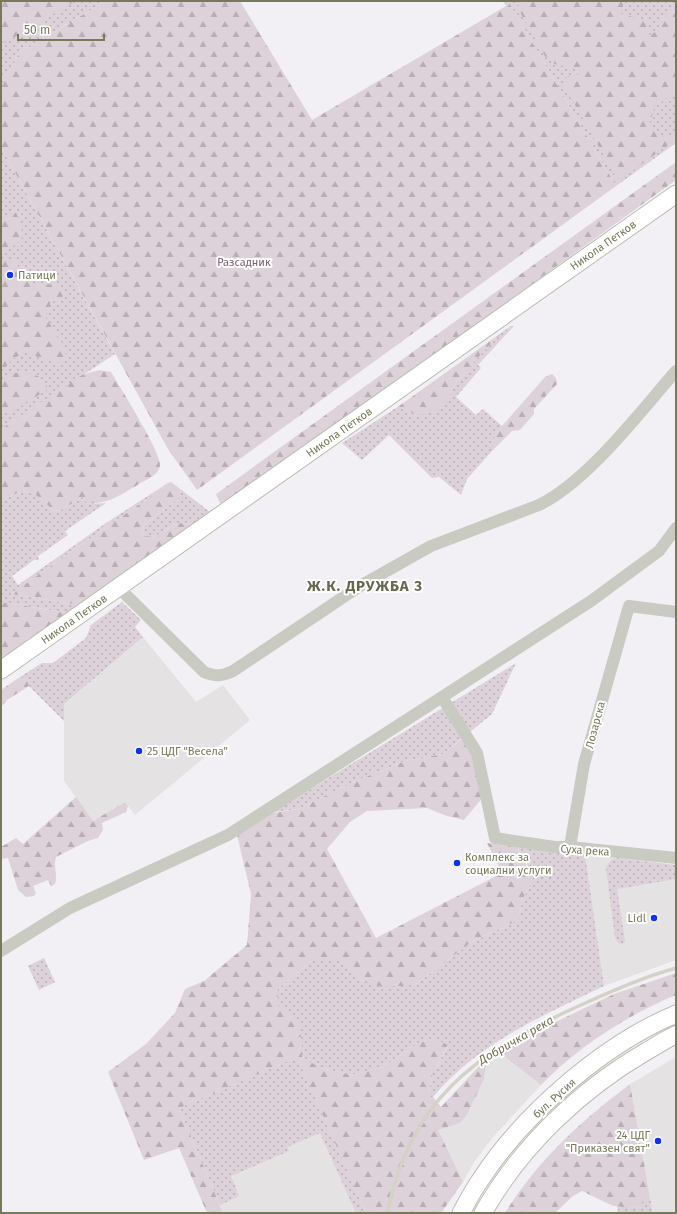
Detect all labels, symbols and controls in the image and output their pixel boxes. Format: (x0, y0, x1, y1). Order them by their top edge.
scale bar (18, 16, 104, 42)
text: 50 m (24, 23, 50, 37)
street label: Никола Петков (568, 218, 639, 273)
park label: Разсадник (217, 256, 271, 269)
place label: Патици (18, 269, 56, 282)
marker: Патици (5, 270, 15, 280)
street label: Никола Петков (304, 405, 375, 460)
district label: Ж.К. ДРУЖБА 3 (306, 577, 423, 595)
street label: Никола Петков (39, 592, 110, 647)
street label: Лозарска (583, 700, 608, 750)
place label: 25 ЦДГ "Весела" (147, 745, 228, 758)
marker: 25 ЦДГ "Весела" (134, 746, 144, 756)
street label: Суха река (560, 842, 610, 859)
place label: Комплекс за социални услуги (465, 851, 552, 877)
marker: Комплекс за социални услуги (452, 858, 462, 868)
place label: Lidl (628, 912, 646, 925)
marker: Lidl (649, 913, 659, 923)
water label: Добричка река (475, 1013, 556, 1068)
street label: бул. Русия (530, 1076, 578, 1121)
place label: 24 ЦДГ "Приказен свят" (566, 1129, 650, 1155)
marker: 24 ЦДГ "Приказен свят" (653, 1136, 663, 1146)

